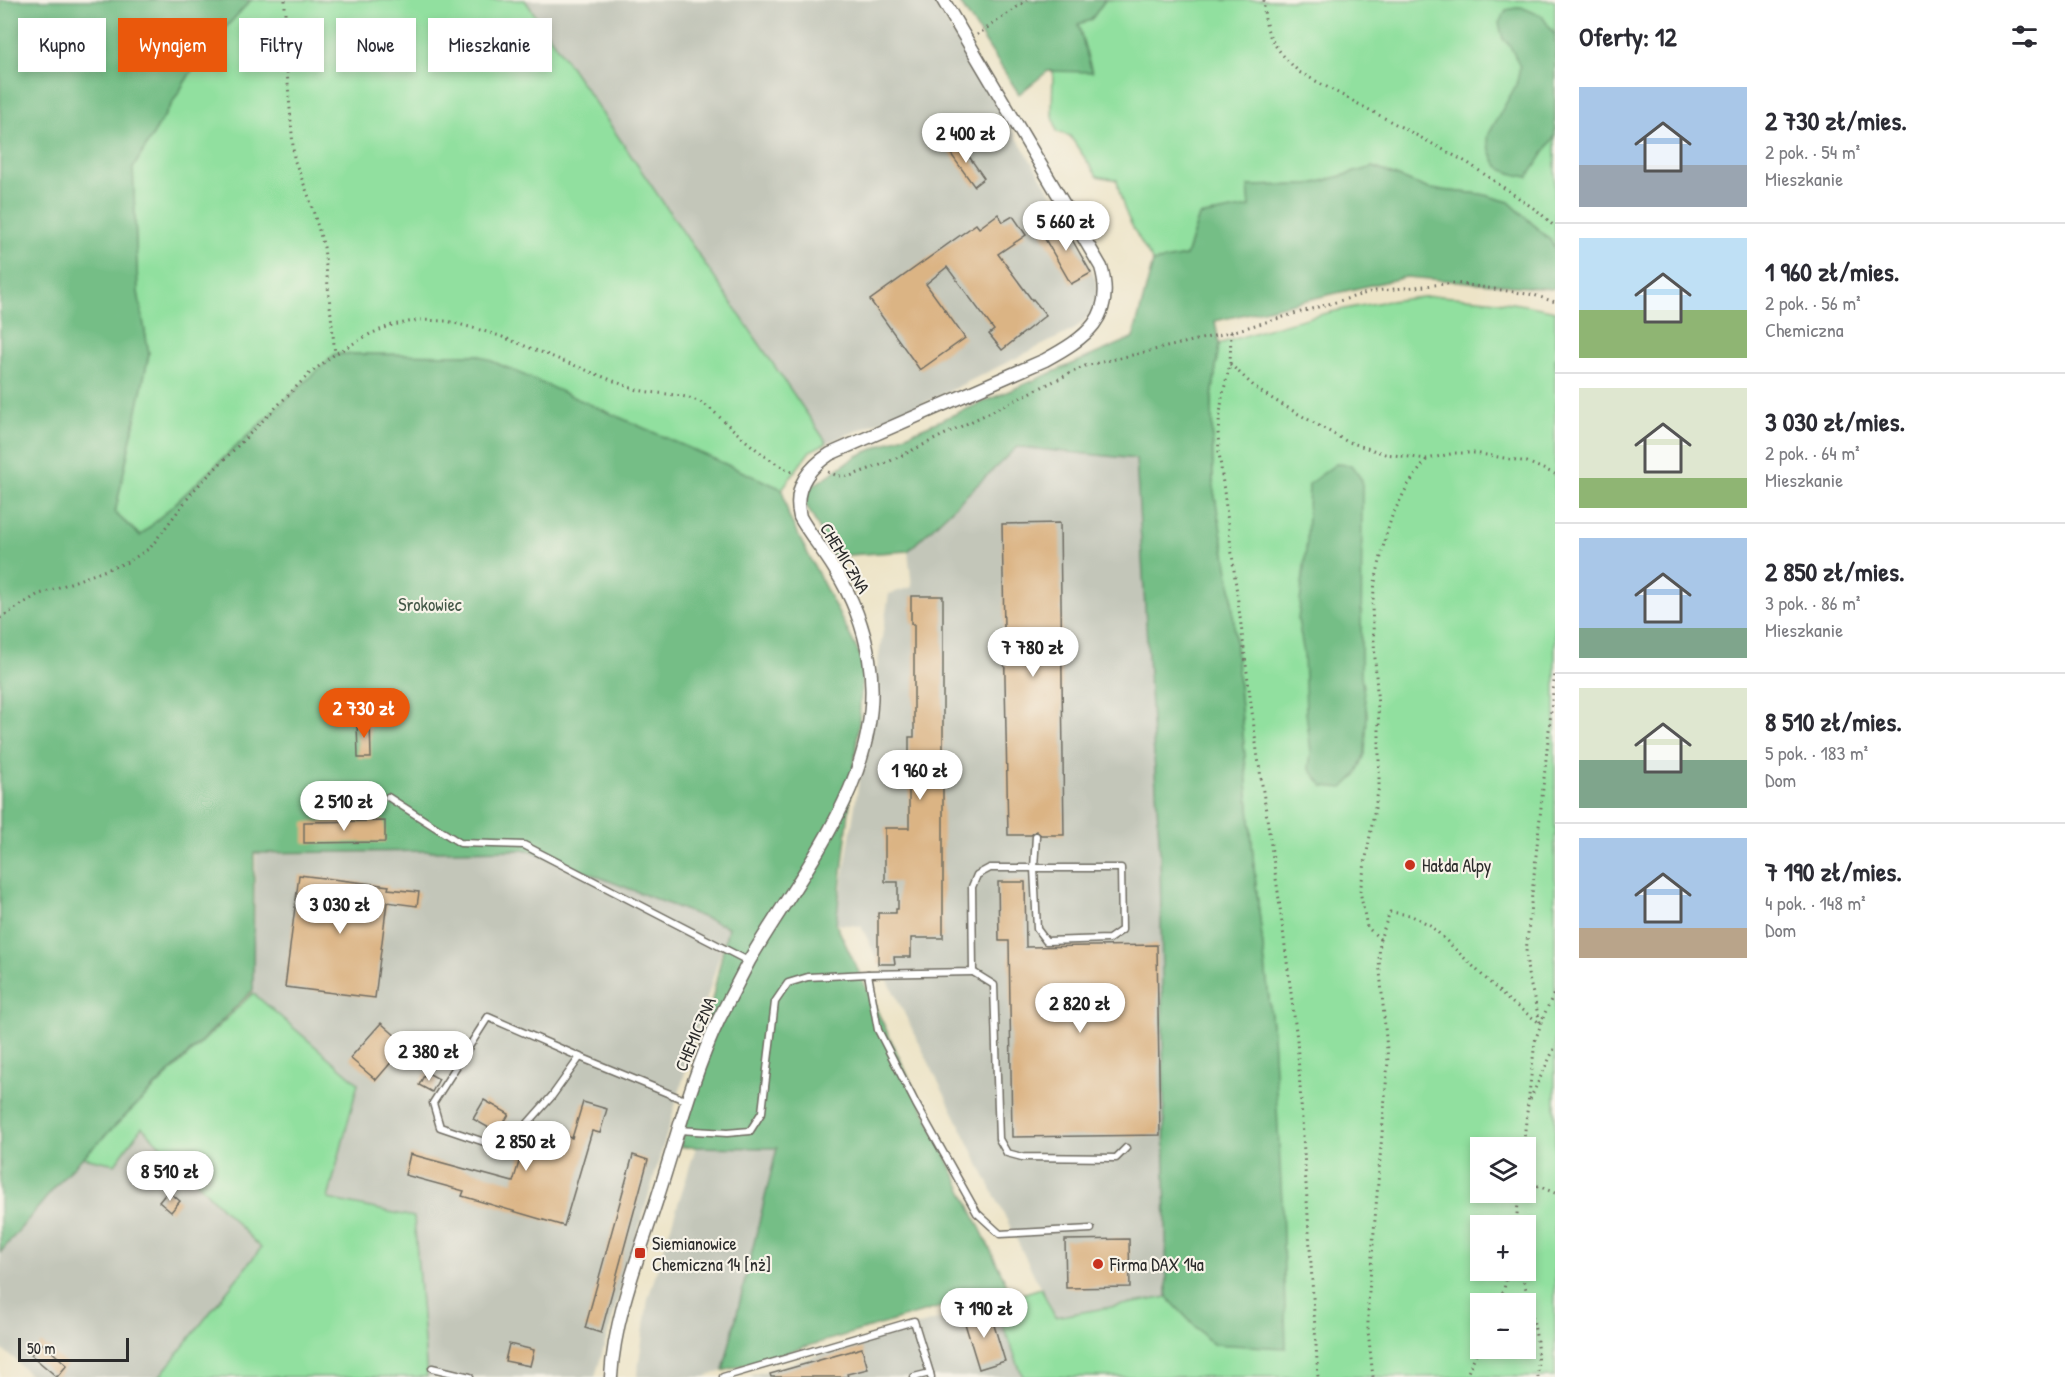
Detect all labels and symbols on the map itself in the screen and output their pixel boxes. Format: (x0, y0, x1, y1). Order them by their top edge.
pin: 2 400 zł (904, 113, 1028, 164)
pin: 5 660 zł (1004, 201, 1128, 252)
street label: CHEMICZNA (814, 518, 876, 598)
park label: Srokowiec (398, 592, 462, 617)
pin: 7 780 zł (971, 627, 1095, 678)
pin: 2 730 zł (302, 688, 426, 739)
pin: 1 960 zł (858, 750, 982, 801)
pin: 2 510 zł (282, 781, 406, 832)
place label: Hałda Alpy (1422, 853, 1492, 878)
marker: Hałda Alpy (1403, 858, 1417, 872)
pin: 3 030 zł (278, 884, 402, 935)
pin: 2 820 zł (1018, 983, 1142, 1034)
street label: CHEMICZNA (668, 993, 722, 1075)
pin: 2 380 zł (367, 1031, 491, 1082)
pin: 2 850 zł (464, 1121, 588, 1172)
pin: 8 510 zł (108, 1151, 232, 1202)
place label: Siemianowice Chemiczna 14 [nż] (652, 1231, 771, 1277)
marker: Siemianowice Chemiczna 14 [nż] (633, 1246, 647, 1260)
place label: Firma DAX 14a (1109, 1252, 1204, 1277)
marker: Firma DAX 14a (1091, 1257, 1105, 1271)
pin: 7 190 zł (922, 1288, 1046, 1339)
scale bar (18, 1335, 129, 1362)

